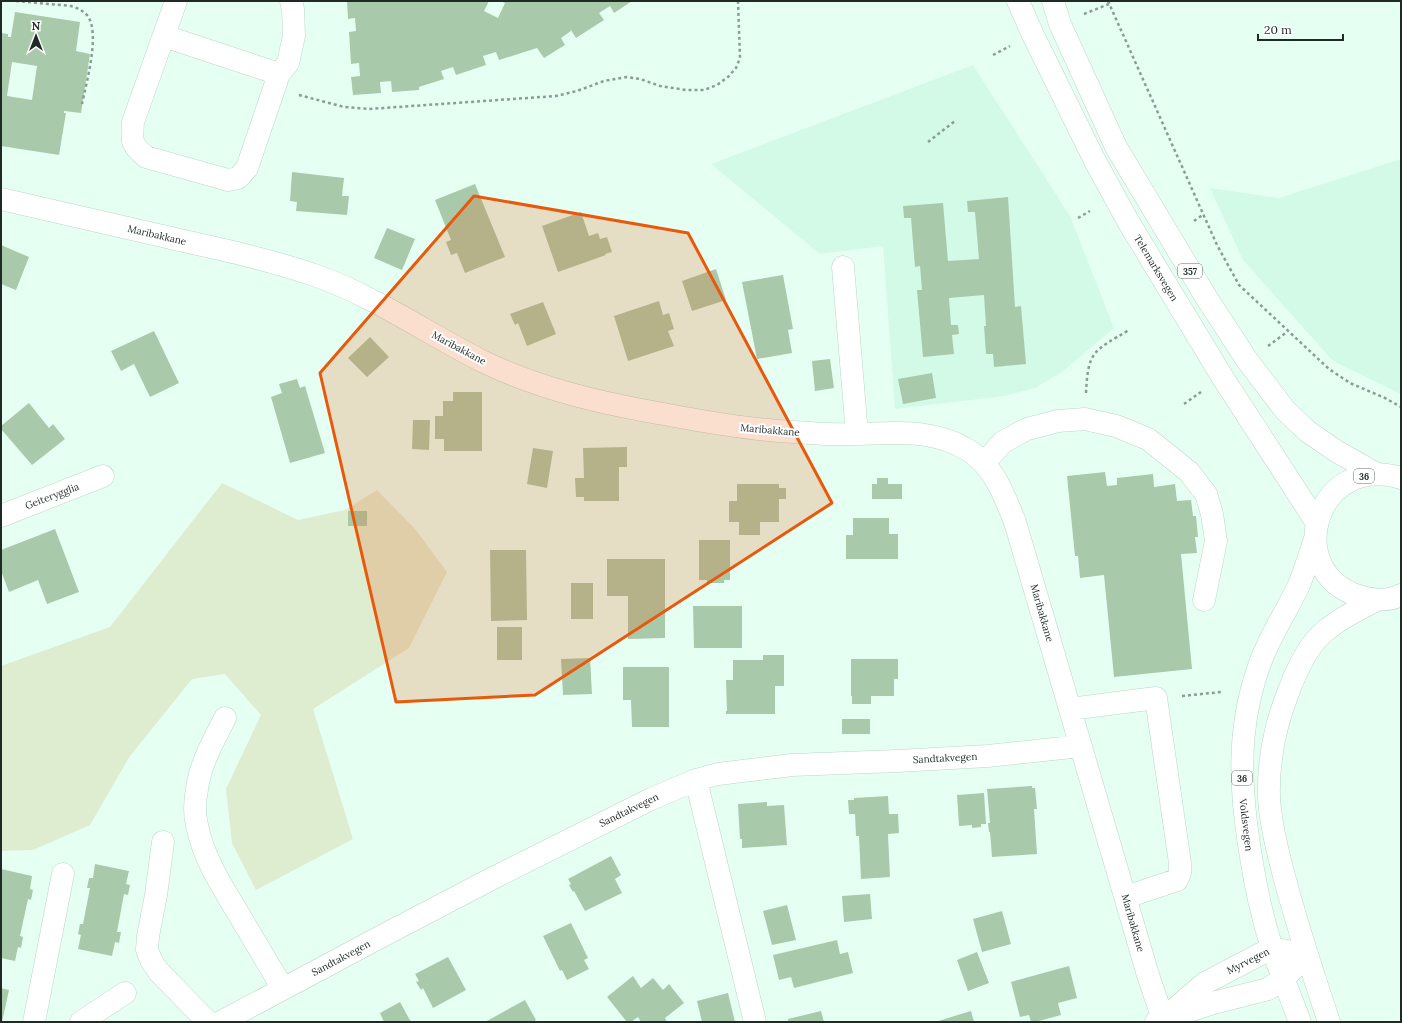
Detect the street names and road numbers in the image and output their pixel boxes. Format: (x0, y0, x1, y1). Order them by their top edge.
street label: Maribakkane (126, 222, 188, 248)
street label: Telemarksvegen (1131, 232, 1181, 304)
road number: 357 (1178, 264, 1202, 278)
street label: Maribakkane (430, 328, 489, 368)
street label: Maribakkane (740, 421, 801, 439)
road number: 36 (1354, 469, 1374, 483)
street label: Geiterygglia (23, 480, 81, 512)
street label: Maribakkane (1028, 582, 1057, 644)
street label: Sandtakvegen (912, 750, 978, 766)
road number: 36 (1232, 771, 1252, 785)
street label: Sandtakvegen (597, 790, 661, 830)
street label: Voldsvegen (1236, 797, 1256, 852)
street label: Maribakkane (1119, 892, 1148, 954)
street label: Sandtakvegen (309, 937, 373, 979)
street label: Myrvegen (1225, 945, 1271, 977)

